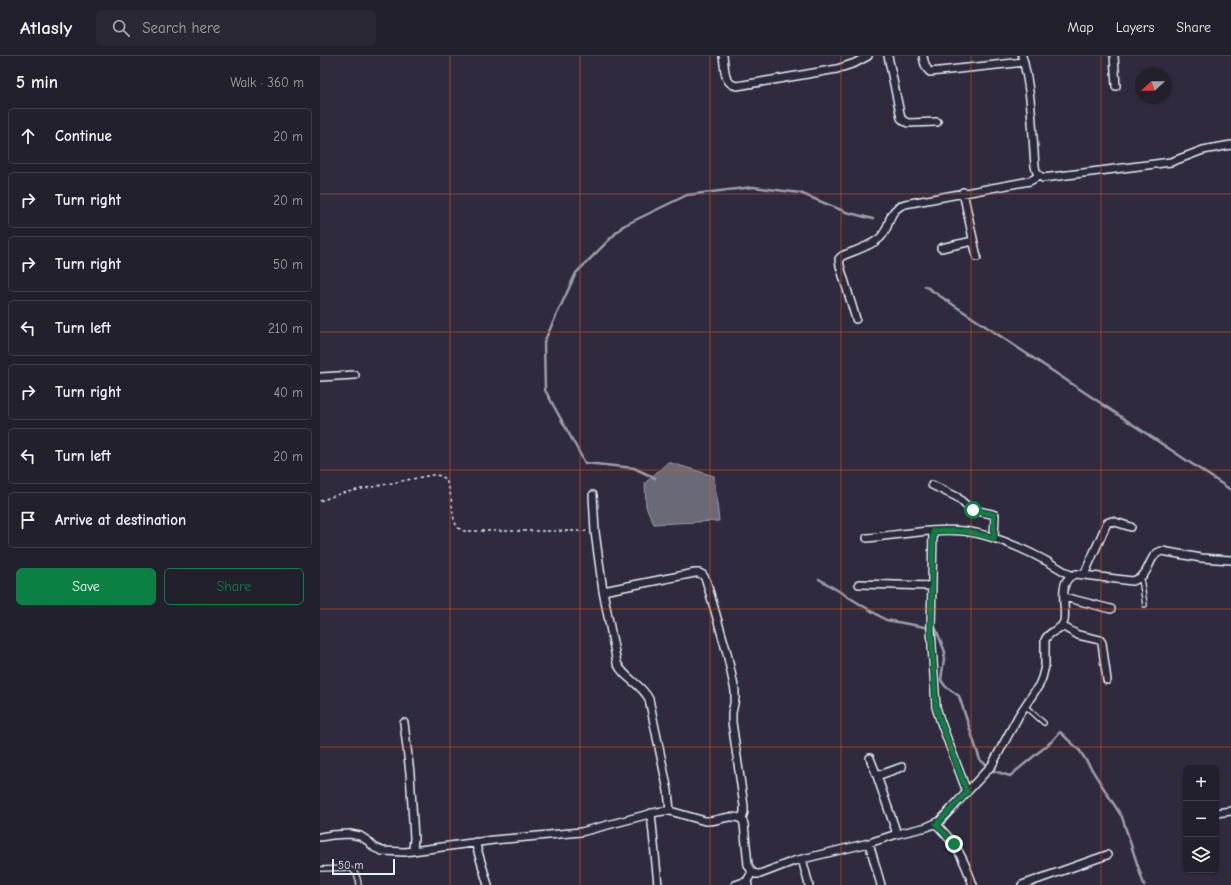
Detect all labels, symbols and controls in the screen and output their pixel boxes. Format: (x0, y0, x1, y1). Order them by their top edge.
search box (96, 10, 376, 46)
text: Atlasly (20, 17, 72, 39)
icon: search (110, 17, 132, 39)
text: Search here (142, 19, 220, 37)
text: Map (1067, 19, 1094, 36)
text: Layers (1116, 19, 1154, 36)
text: Share (1176, 19, 1211, 36)
north arrow (1135, 68, 1171, 104)
text: 5 min (16, 73, 58, 92)
text: Walk · 360 m (230, 75, 304, 90)
icon: ahead (17, 125, 39, 147)
text: Continue (55, 127, 112, 145)
text: 20 m (273, 129, 303, 144)
icon: right (17, 189, 39, 211)
text: Turn right (55, 191, 121, 209)
text: 20 m (273, 193, 303, 208)
icon: right (17, 253, 39, 275)
text: Turn right (55, 255, 121, 273)
text: 50 m (273, 257, 303, 272)
icon: left (17, 317, 39, 339)
text: Turn left (55, 319, 111, 337)
text: 210 m (268, 321, 303, 336)
icon: right (17, 381, 39, 403)
text: Turn right (55, 383, 121, 401)
text: 40 m (274, 385, 303, 400)
icon: left (17, 445, 39, 467)
text: Turn left (55, 447, 111, 465)
text: 20 m (273, 449, 303, 464)
route start (964, 501, 982, 519)
icon: arrive (17, 509, 39, 531)
text: Arrive at destination (55, 511, 186, 529)
button: Save (16, 568, 156, 605)
button: Share (164, 568, 304, 605)
map controls (1183, 765, 1219, 873)
button: + (1183, 765, 1219, 801)
button: − (1183, 801, 1219, 837)
route end (945, 835, 963, 853)
button: layers (1183, 837, 1219, 873)
scale bar (332, 857, 395, 876)
text: 50 m (338, 859, 363, 872)

